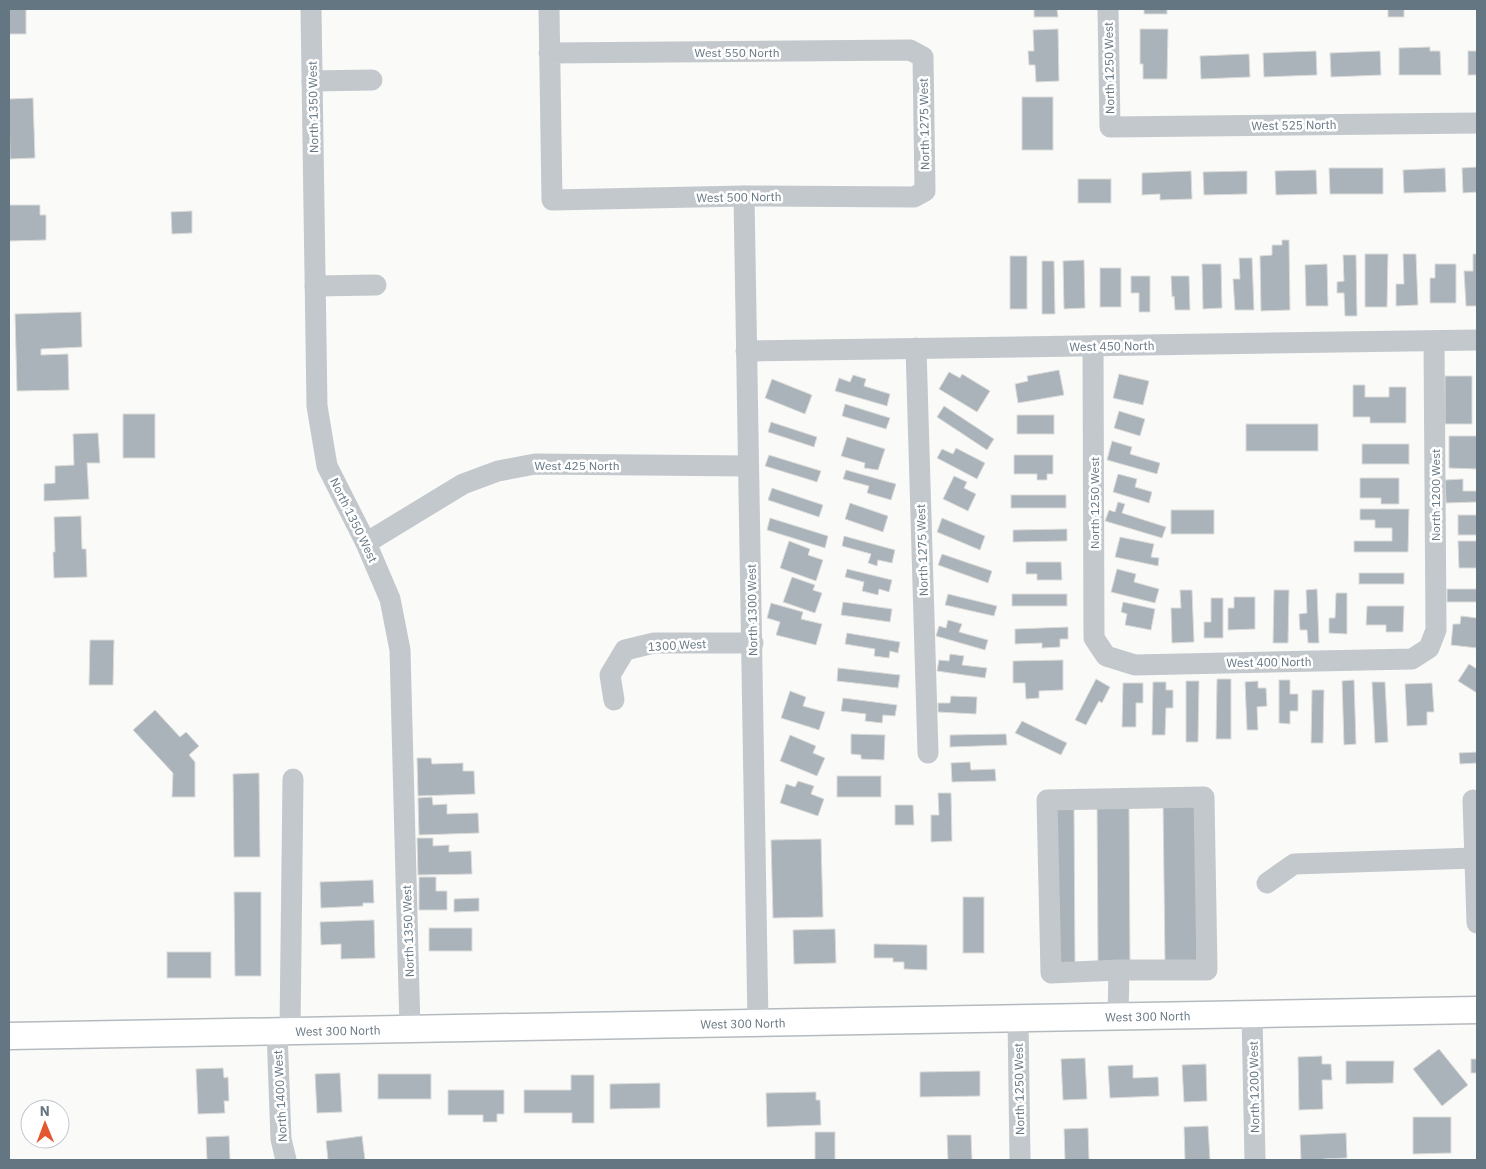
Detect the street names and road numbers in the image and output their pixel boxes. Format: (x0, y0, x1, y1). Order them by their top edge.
street label: North 1250 West (1101, 22, 1117, 114)
street label: West 550 North (694, 45, 780, 60)
street label: North 1350 West (305, 61, 321, 153)
street label: North 1275 West (916, 78, 932, 170)
street label: West 525 North (1251, 117, 1337, 133)
street label: West 500 North (696, 189, 782, 205)
street label: West 450 North (1069, 338, 1155, 354)
street label: North 1200 West (1428, 449, 1443, 541)
street label: North 1250 West (1087, 457, 1102, 549)
street label: West 425 North (534, 458, 620, 473)
street label: North 1350 West (327, 475, 381, 565)
street label: North 1275 West (913, 504, 931, 596)
street label: North 1300 West (744, 564, 760, 656)
street label: 1300 West (647, 636, 707, 654)
street label: West 400 North (1226, 654, 1312, 670)
street label: North 1350 West (399, 885, 417, 977)
street label: West 300 North (1105, 1008, 1191, 1024)
street label: West 300 North (700, 1015, 786, 1031)
street label: West 300 North (295, 1022, 381, 1038)
street label: North 1200 West (1246, 1041, 1262, 1133)
street label: North 1250 West (1011, 1043, 1027, 1135)
street label: North 1400 West (270, 1050, 290, 1142)

